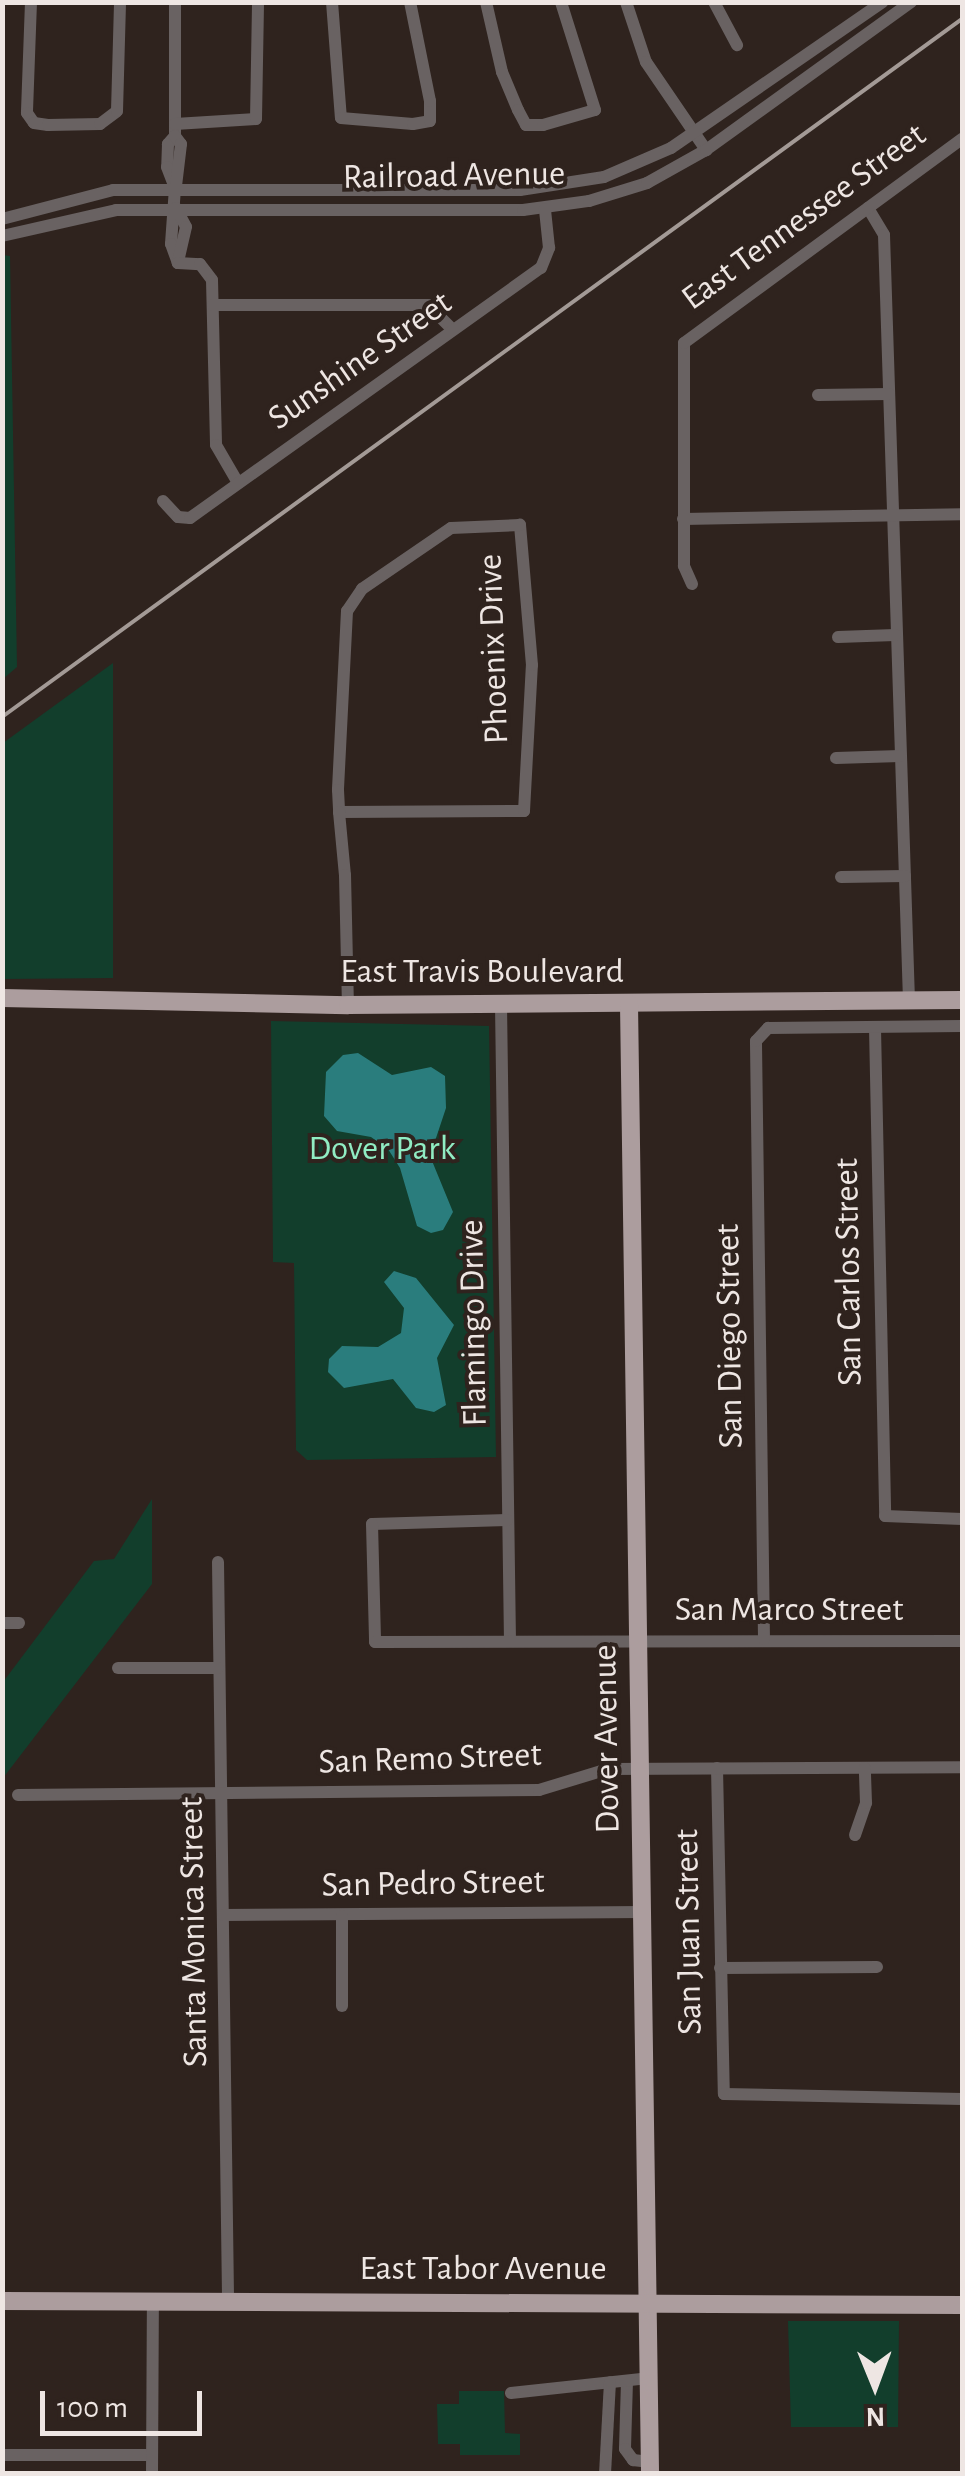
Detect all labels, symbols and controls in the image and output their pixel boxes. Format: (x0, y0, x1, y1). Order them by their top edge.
street label: East Tennessee Street (674, 114, 934, 320)
street label: Railroad Avenue (342, 153, 566, 199)
street label: Sunshine Street (260, 282, 460, 440)
street label: Phoenix Drive (470, 553, 518, 745)
street label: East Travis Boulevard (340, 951, 624, 993)
park label: Dover Park (308, 1128, 456, 1170)
street label: San Carlos Street (826, 1158, 872, 1386)
street label: Flamingo Drive (451, 1219, 497, 1427)
street label: San Diego Street (707, 1223, 753, 1449)
street label: San Marco Street (675, 1589, 903, 1631)
street label: Dover Avenue (584, 1644, 630, 1834)
street label: San Remo Street (318, 1734, 542, 1784)
street label: Santa Monica Street (171, 1796, 217, 2068)
street label: San Juan Street (666, 1829, 712, 2035)
street label: San Pedro Street (321, 1861, 545, 1907)
street label: East Tabor Avenue (359, 2248, 607, 2290)
north arrow (825, 2336, 925, 2436)
scale bar (45, 2371, 208, 2433)
text: 100 m (57, 2393, 128, 2423)
text: N (866, 2402, 886, 2430)

